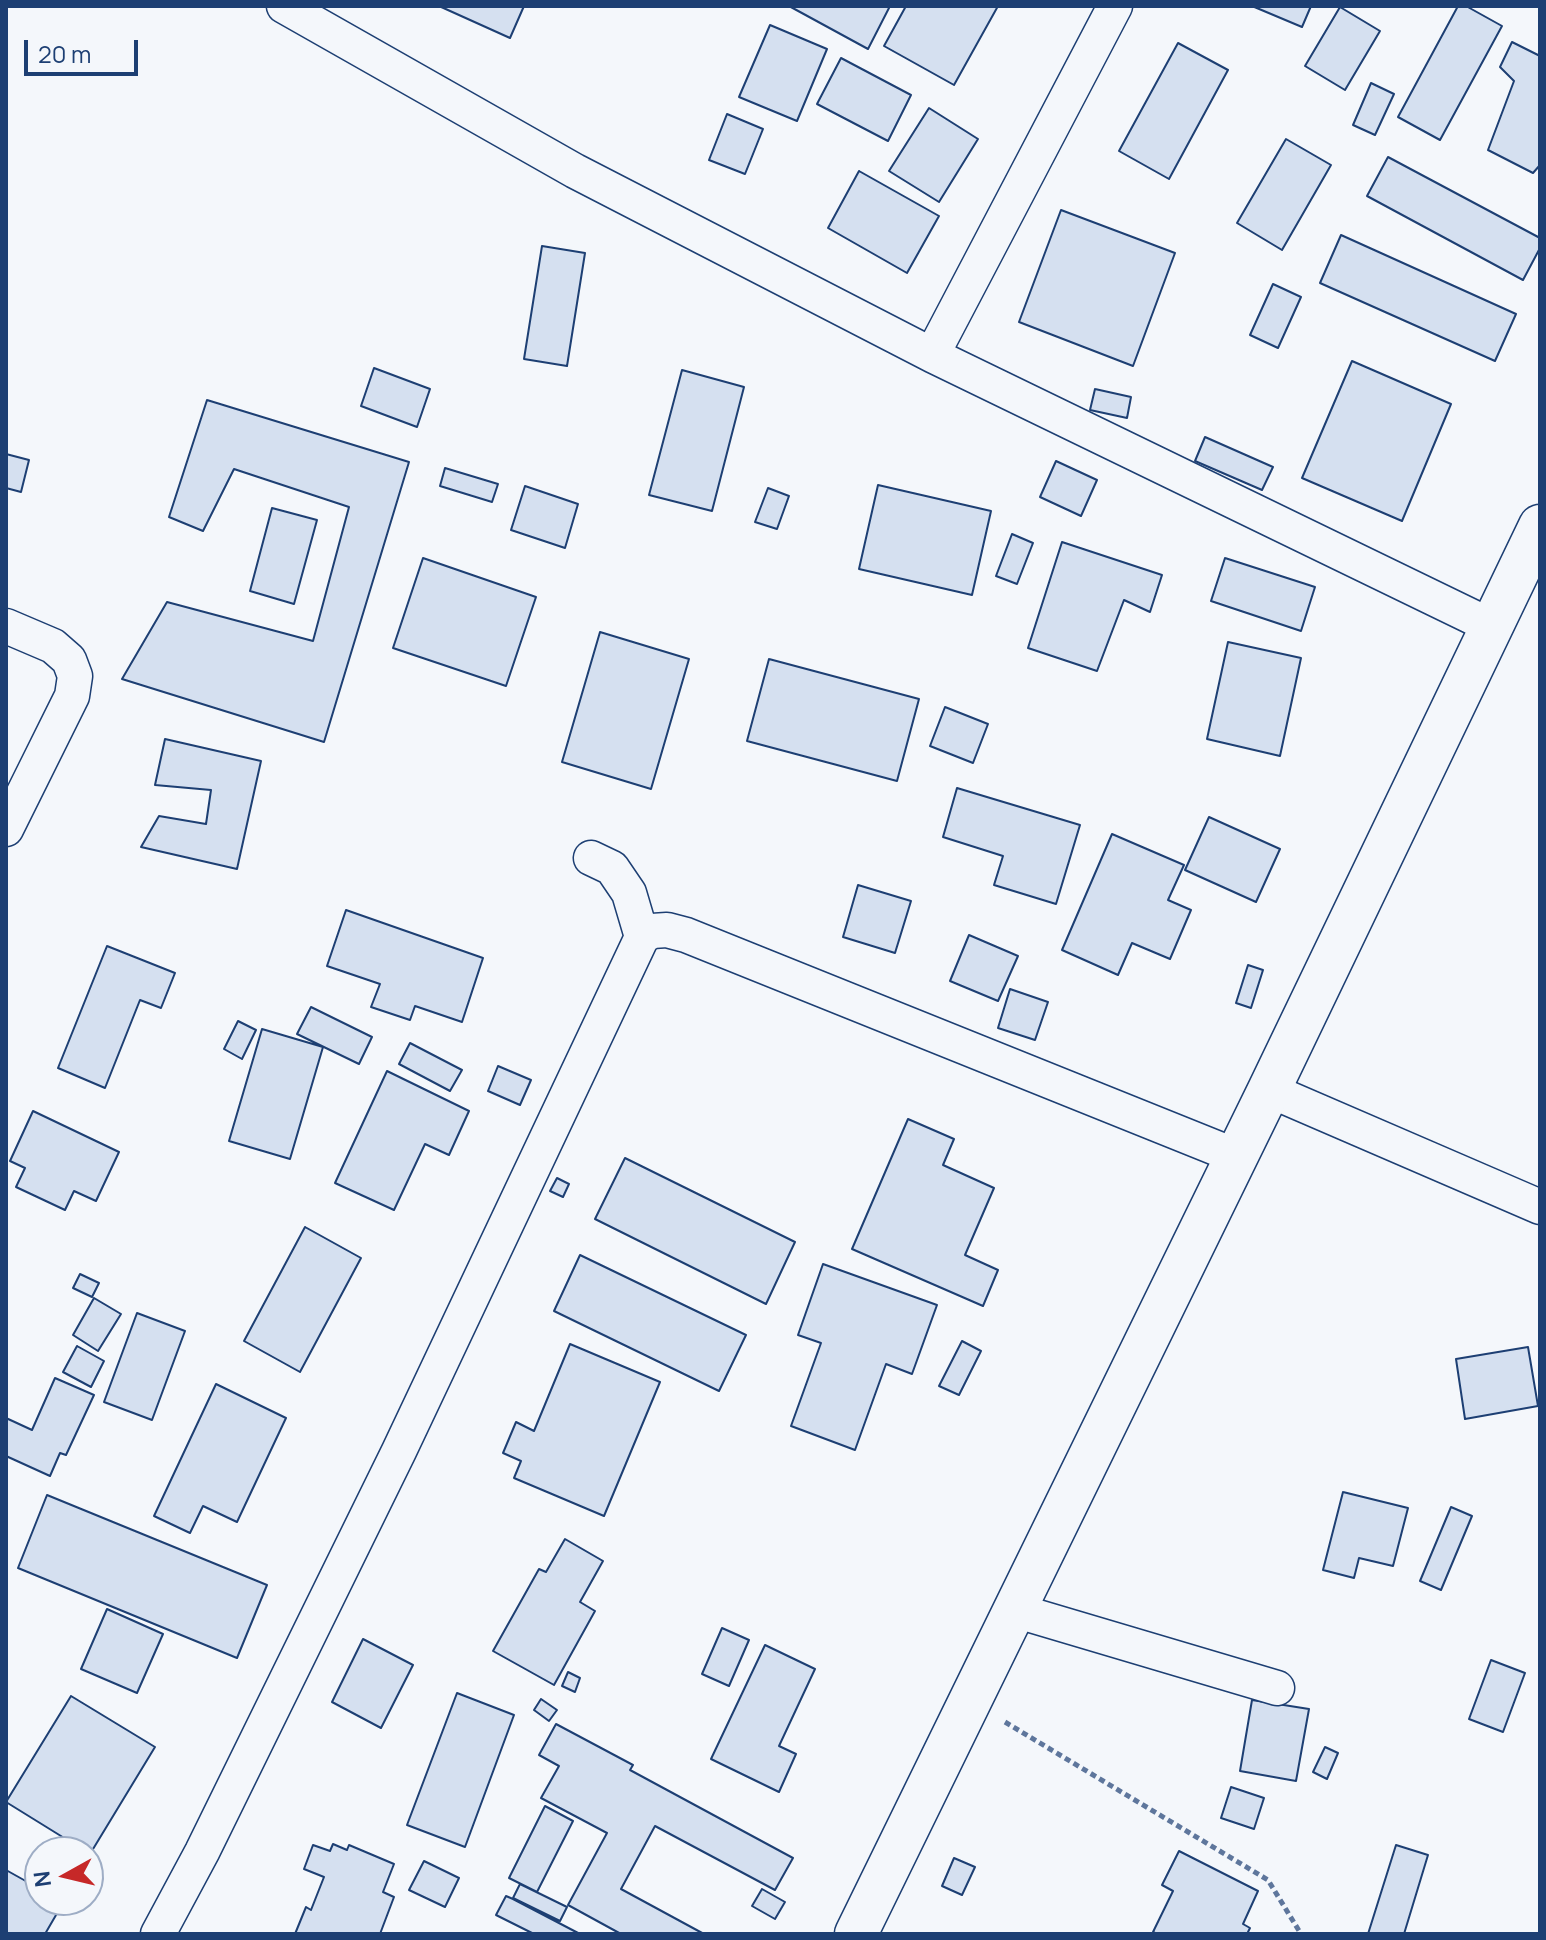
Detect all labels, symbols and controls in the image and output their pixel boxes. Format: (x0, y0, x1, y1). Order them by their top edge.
scale bar (28, 24, 142, 74)
text: 20 m (38, 37, 91, 70)
north arrow (24, 1836, 104, 1916)
text: N (26, 1869, 58, 1889)

